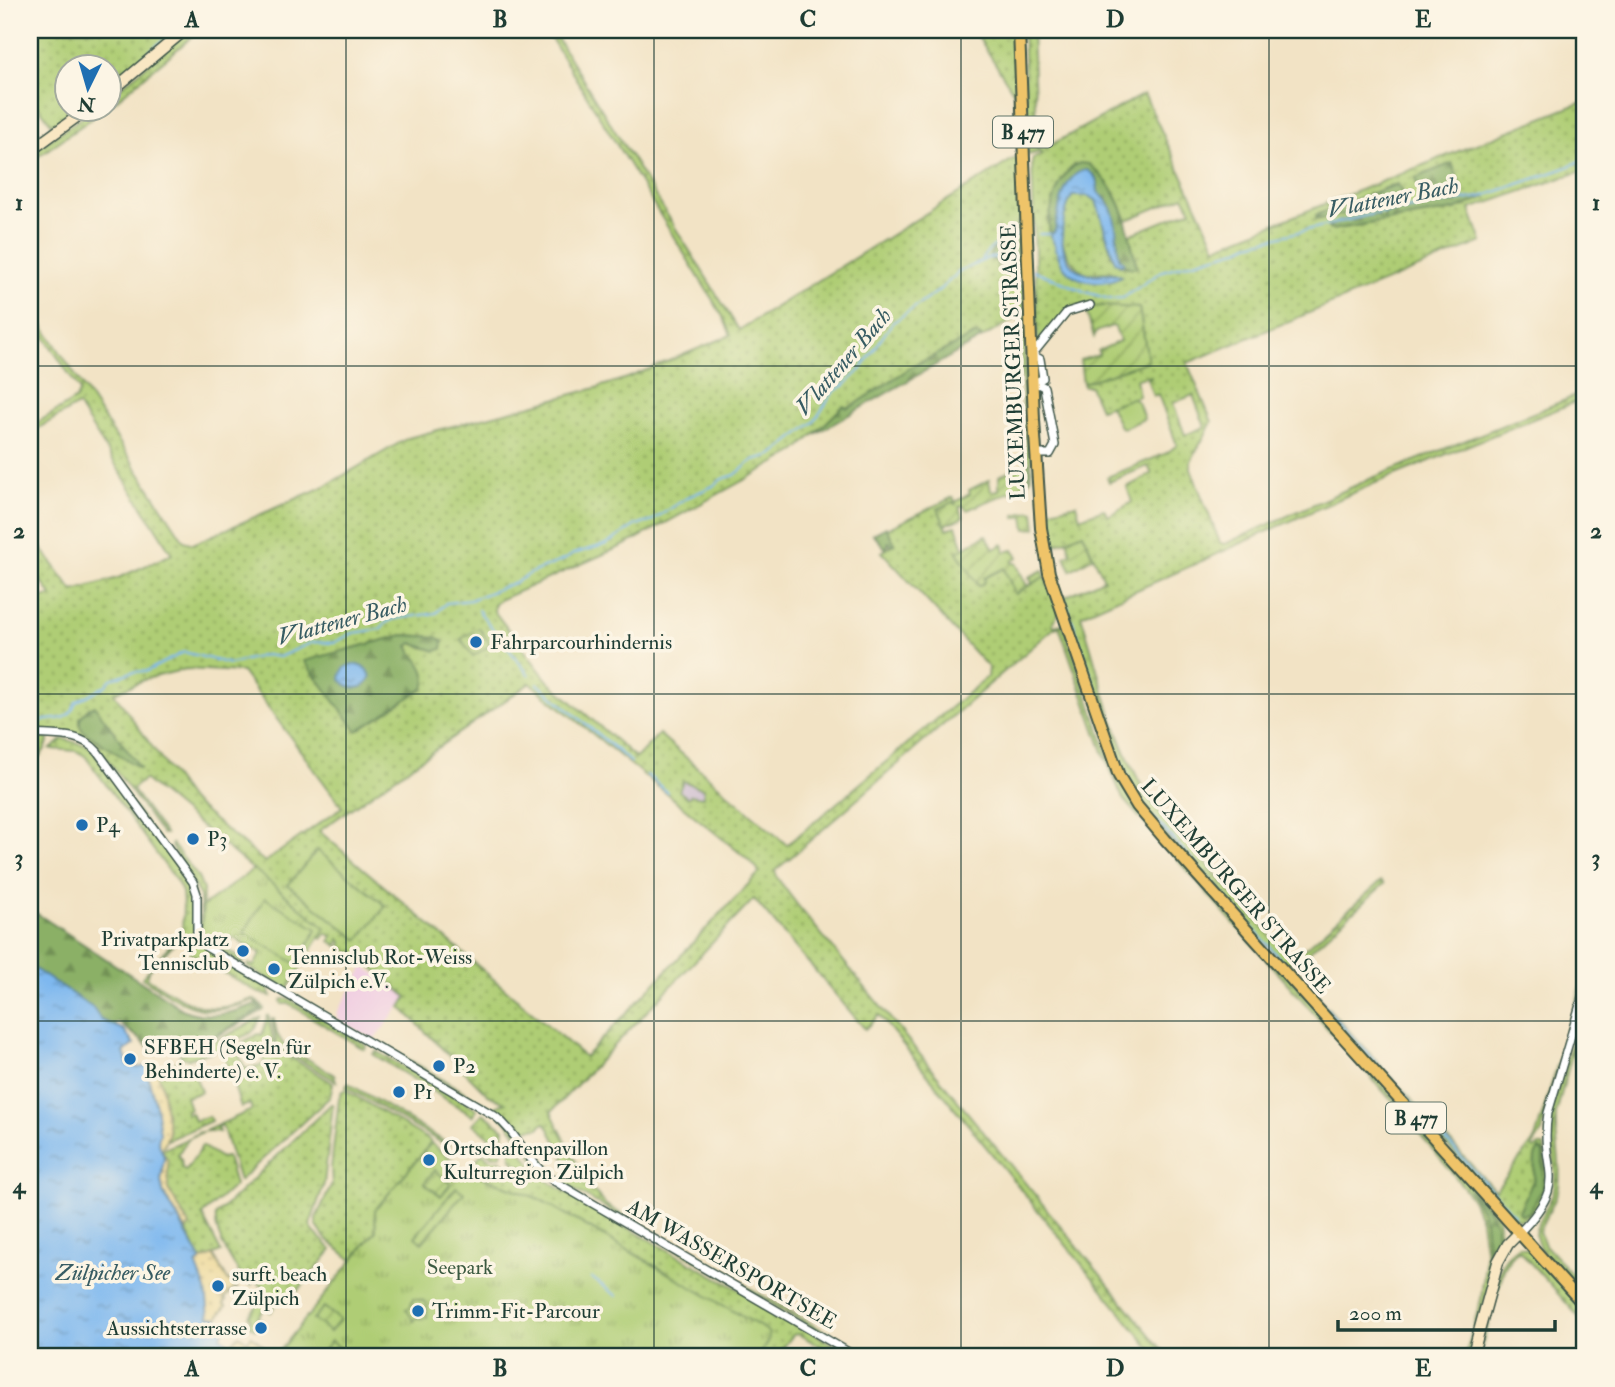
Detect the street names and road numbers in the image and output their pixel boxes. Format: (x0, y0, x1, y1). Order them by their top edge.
road number: B 477 (993, 116, 1053, 148)
street label: LUXEMBURGER STRASSE (995, 223, 1032, 501)
street label: LUXEMBURGER STRASSE (1135, 773, 1336, 999)
road number: B 477 (1386, 1102, 1446, 1134)
street label: AM WASSERSPORTSEE (621, 1193, 842, 1336)

